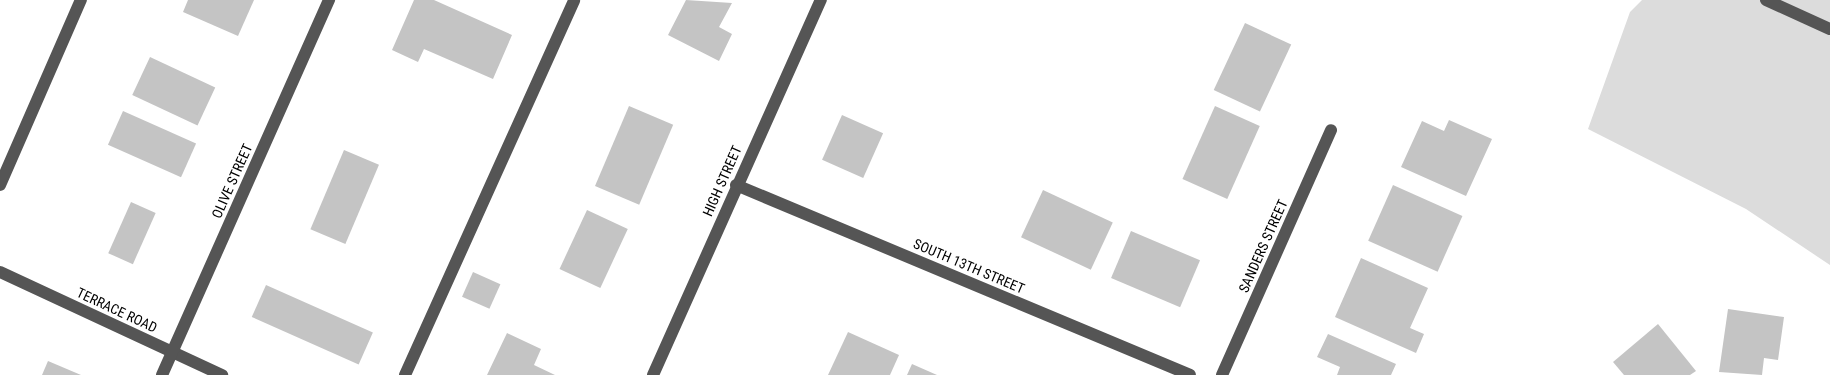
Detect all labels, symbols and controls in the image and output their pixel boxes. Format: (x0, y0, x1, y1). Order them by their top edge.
street label: OLIVE STREET (208, 141, 256, 221)
street label: HIGH STREET (699, 143, 745, 219)
street label: SANDERS STREET (1235, 197, 1291, 295)
street label: SOUTH 13TH STREET (911, 235, 1027, 297)
street label: TERRACE ROAD (74, 284, 160, 336)

